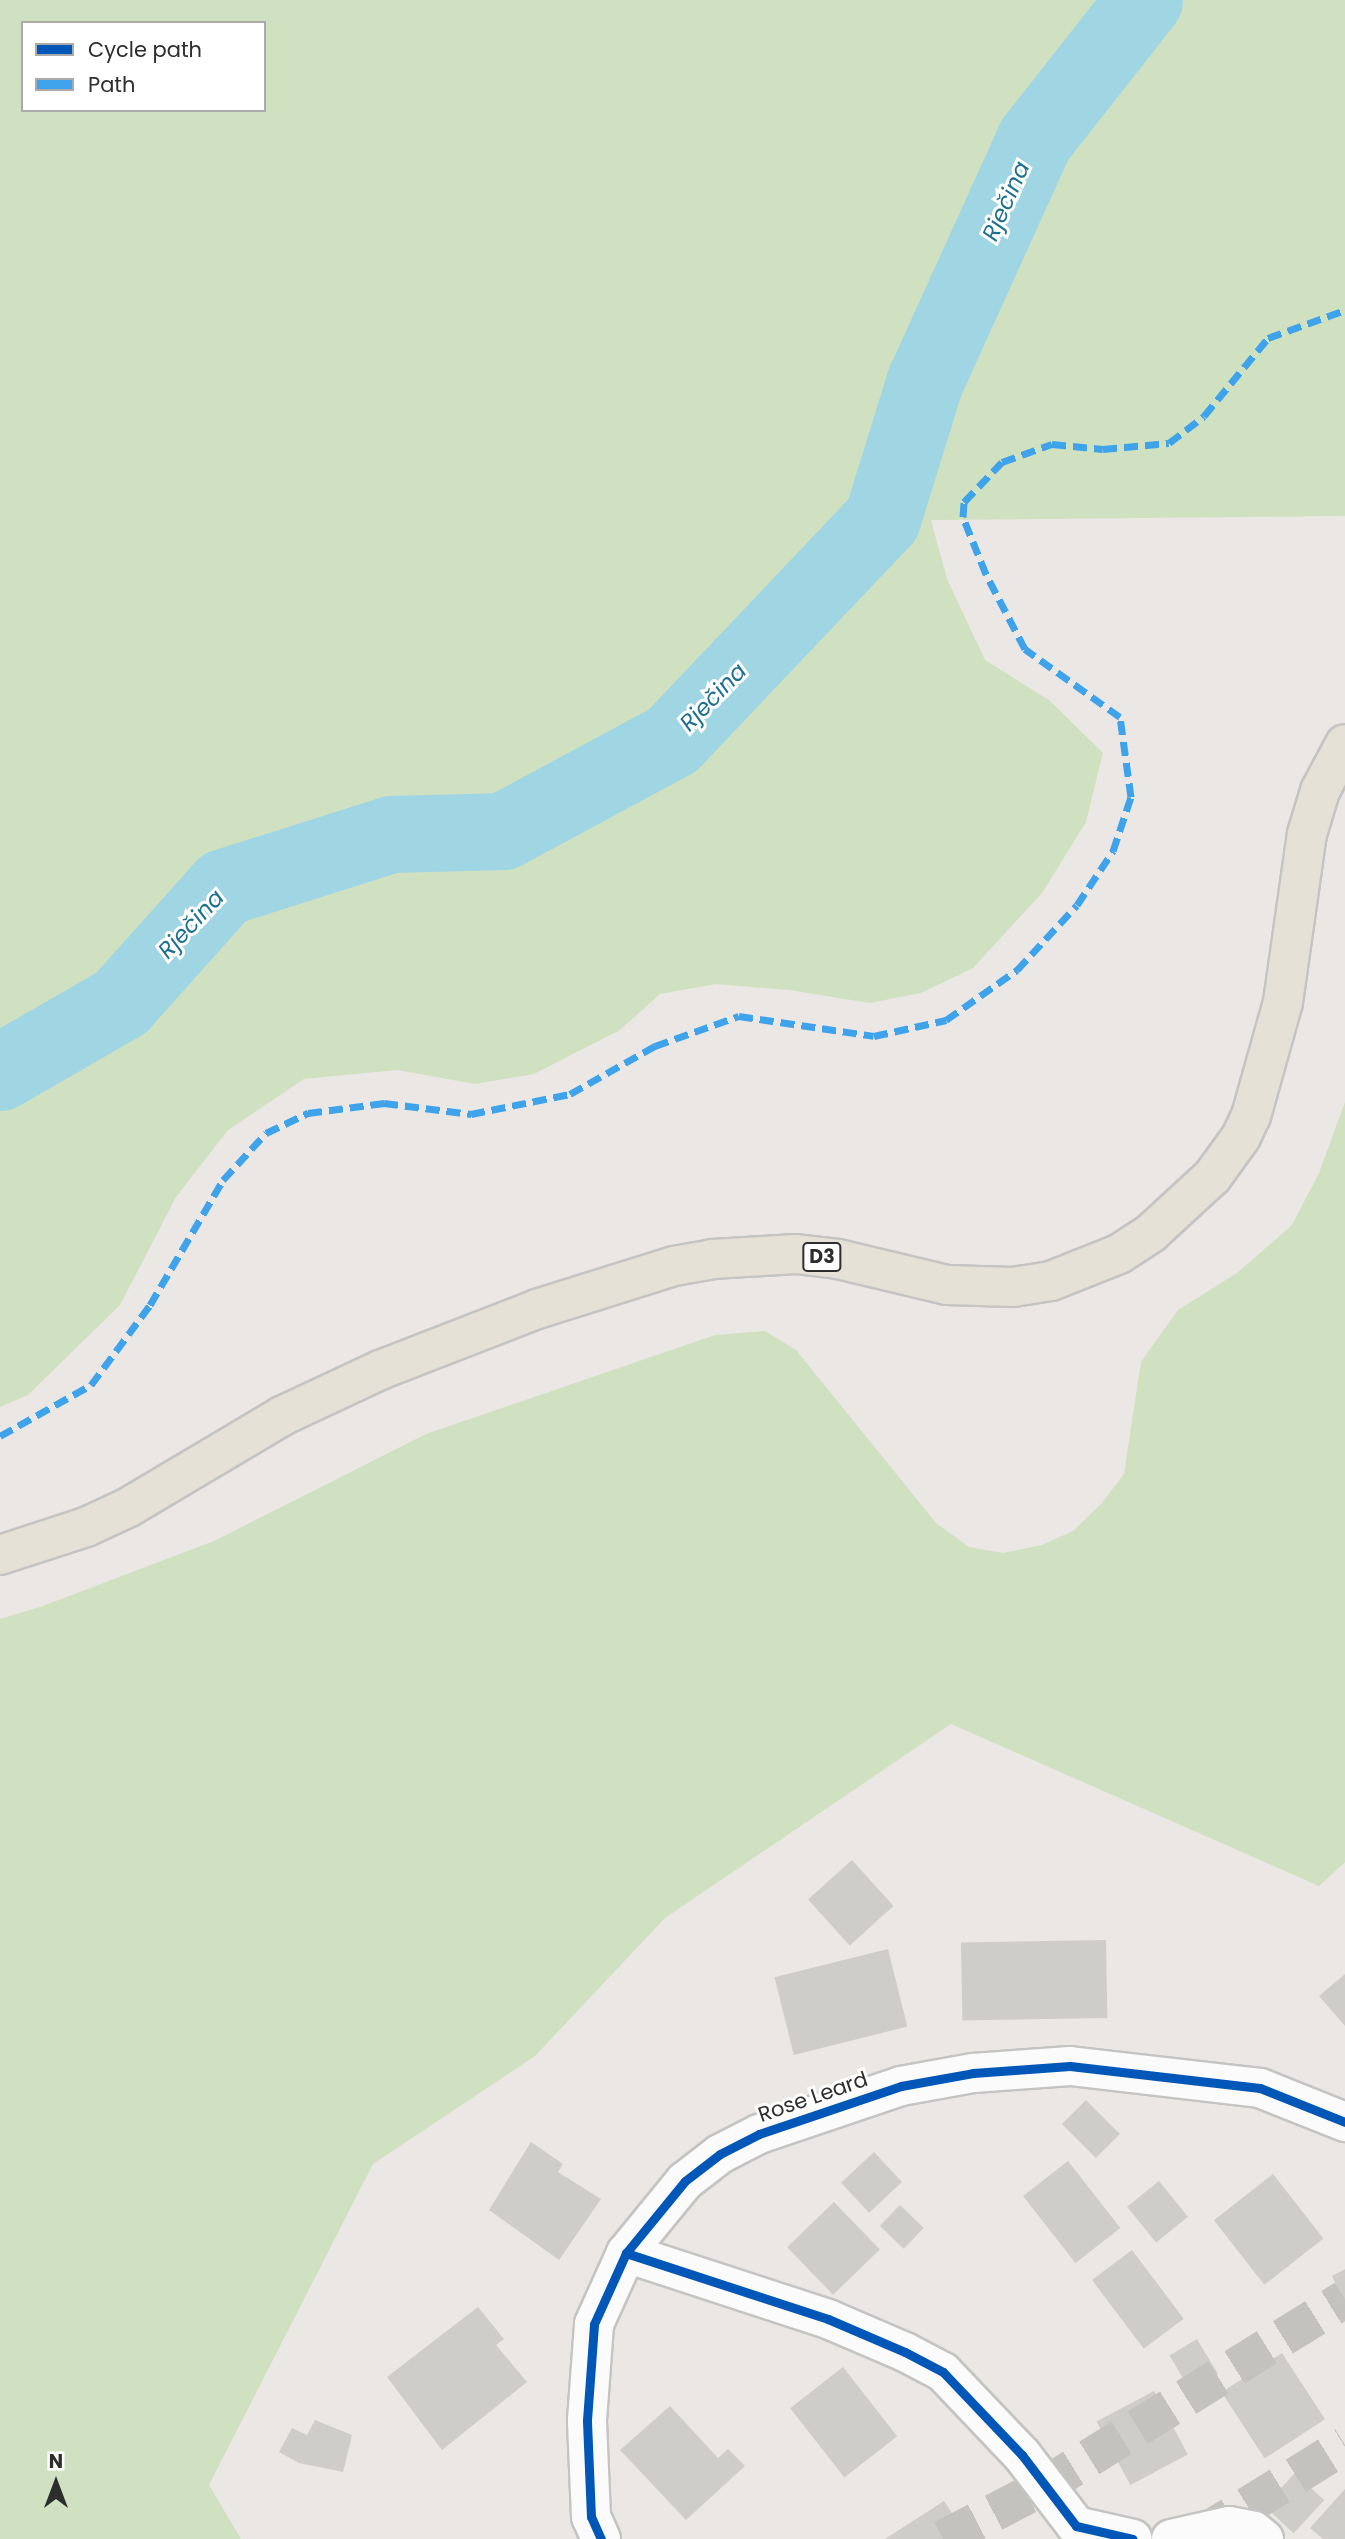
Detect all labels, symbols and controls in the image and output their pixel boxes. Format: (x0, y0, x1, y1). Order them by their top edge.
legend (21, 21, 266, 112)
text: Cycle path (88, 35, 202, 64)
text: Path (88, 70, 135, 99)
water label: Rječina (976, 157, 1036, 245)
water label: Rječina (674, 657, 752, 737)
water label: Rječina (152, 884, 230, 964)
road number: D3 (801, 1242, 843, 1273)
street label: Rose Leard (755, 2067, 871, 2127)
north arrow (21, 2448, 91, 2518)
text: N (49, 2448, 63, 2475)

